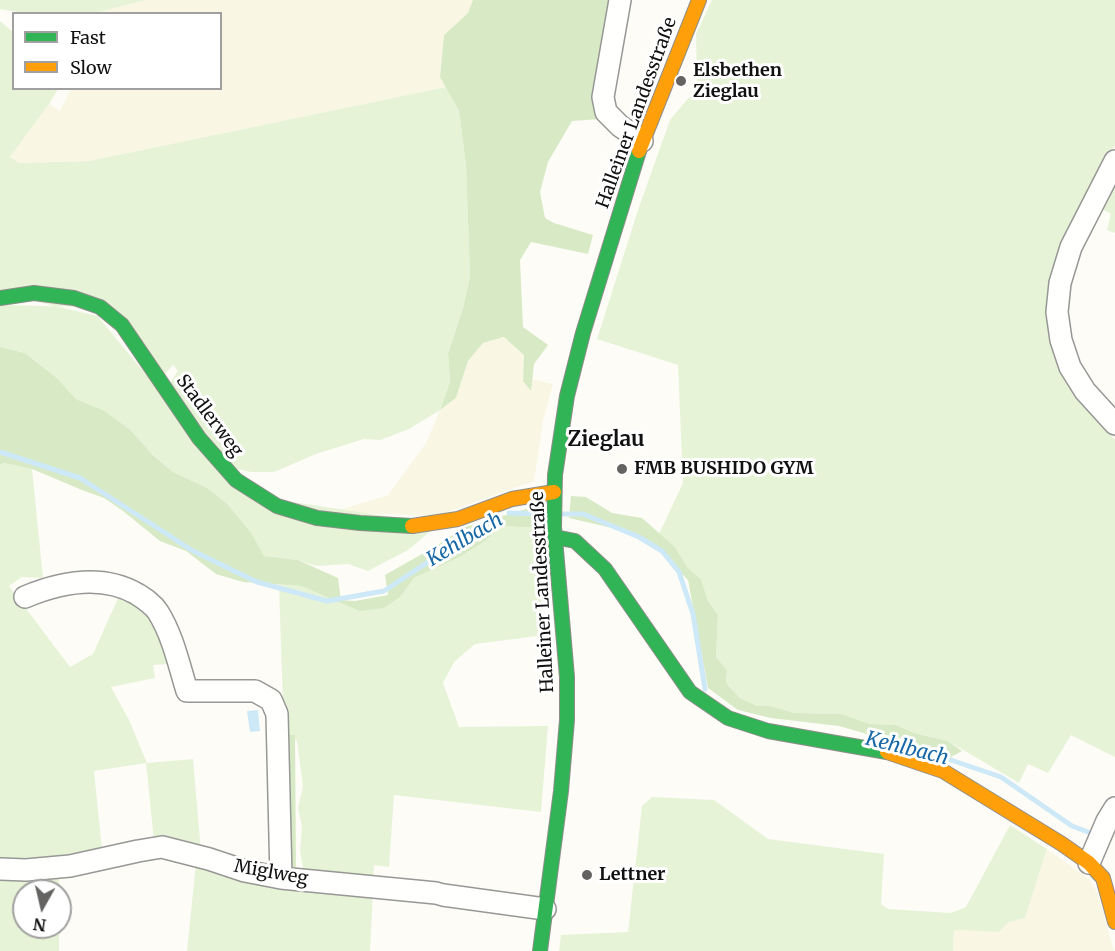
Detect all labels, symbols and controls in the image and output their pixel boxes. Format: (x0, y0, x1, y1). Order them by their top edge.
legend (12, 12, 222, 90)
street label: Halleiner Landesstraße (592, 15, 682, 211)
text: Fast (70, 26, 106, 49)
text: Slow (70, 56, 112, 79)
place label: Elsbethen Zieglau (693, 60, 782, 103)
marker: Elsbethen Zieglau (674, 74, 688, 88)
street label: Stadlerweg (171, 371, 247, 461)
district label: Zieglau (568, 427, 644, 453)
place label: FMB BUSHIDO GYM (634, 458, 814, 480)
marker: FMB BUSHIDO GYM (615, 462, 629, 476)
street label: Halleiner Landesstraße (527, 491, 559, 693)
water label: Kehlbach (423, 508, 507, 572)
water label: Kehlbach (863, 727, 951, 771)
street label: Miglweg (232, 856, 310, 890)
place label: Lettner (599, 864, 665, 886)
marker: Lettner (580, 868, 594, 882)
north arrow (12, 879, 72, 939)
text: N (32, 914, 47, 936)

